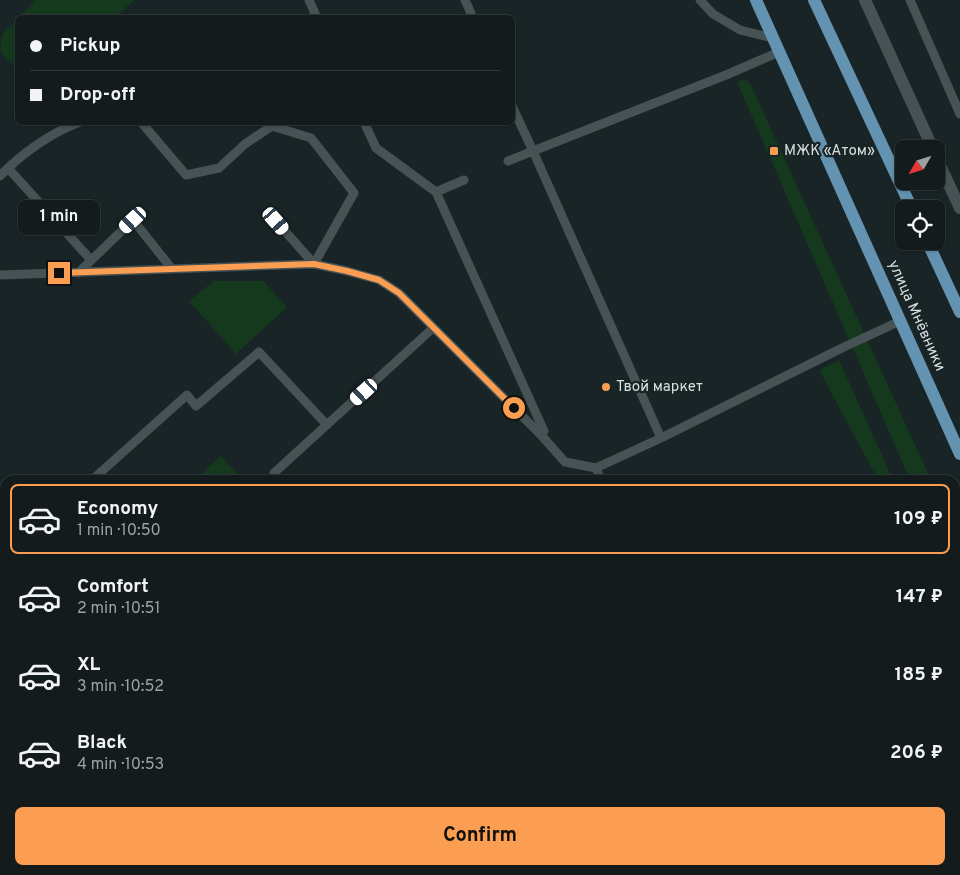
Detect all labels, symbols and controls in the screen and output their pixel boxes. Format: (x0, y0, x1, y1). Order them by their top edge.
text: Pickup (60, 34, 120, 58)
text: Drop-off (60, 83, 135, 107)
north arrow (895, 140, 945, 190)
map controls (895, 140, 945, 250)
place label: МЖК «Атом» (784, 142, 875, 161)
marker: МЖК «Атом» (768, 145, 780, 157)
callout: 1 min (18, 200, 100, 236)
button: locate (895, 200, 945, 250)
car (116, 204, 149, 236)
car (260, 205, 291, 237)
text: 1 min (40, 207, 78, 227)
street label: улица Мнёвники (883, 258, 949, 374)
route end (48, 262, 70, 284)
car (347, 376, 380, 408)
place label: Твой маркет (616, 378, 703, 397)
marker: Твой маркет (600, 381, 612, 393)
route start (503, 397, 525, 419)
icon: car (17, 497, 62, 542)
text: Economy (77, 497, 158, 521)
text: 109 ₽ (894, 507, 943, 531)
text: 1 min · 10:50 (77, 521, 161, 541)
icon: car (17, 575, 62, 620)
text: Comfort (77, 575, 149, 599)
text: 147 ₽ (896, 585, 943, 609)
text: 2 min · 10:51 (77, 599, 160, 619)
icon: car (17, 653, 62, 698)
text: XL (77, 653, 100, 677)
text: 185 ₽ (895, 663, 943, 687)
text: 3 min · 10:52 (77, 677, 164, 697)
icon: car (17, 731, 62, 776)
text: Black (77, 731, 127, 755)
text: 206 ₽ (890, 741, 943, 765)
text: 4 min · 10:53 (77, 755, 164, 775)
button: Confirm (15, 807, 945, 865)

